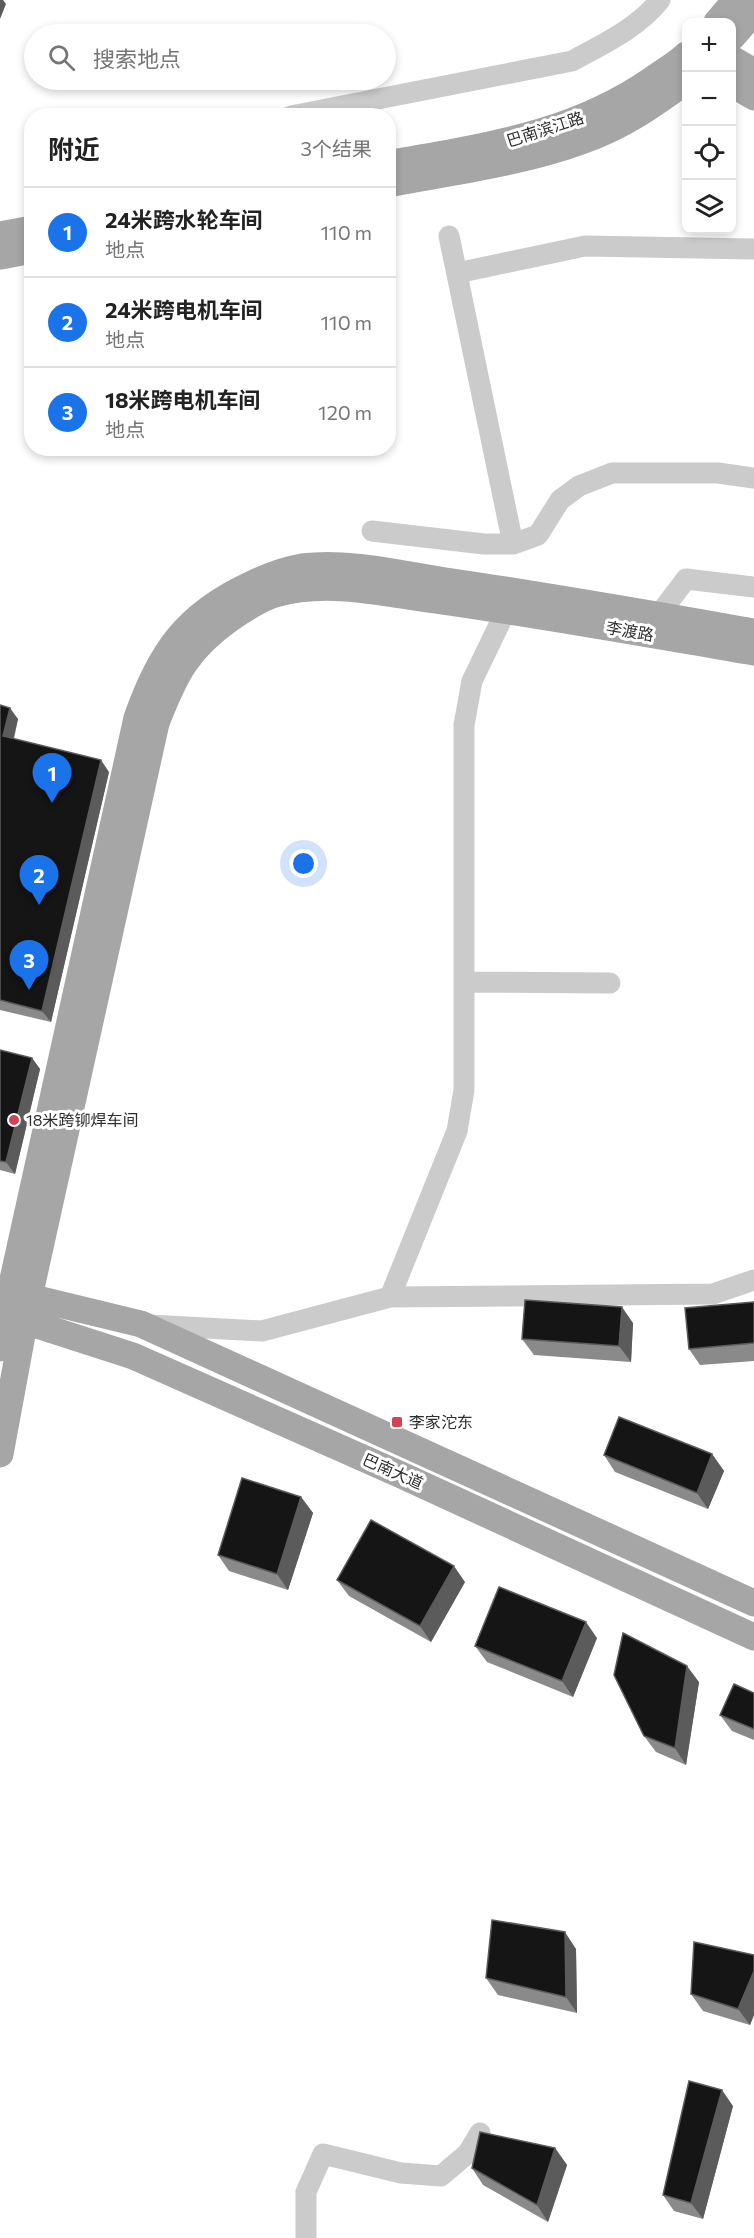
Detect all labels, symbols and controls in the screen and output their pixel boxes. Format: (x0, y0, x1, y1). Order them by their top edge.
map controls (682, 18, 736, 234)
button: + (682, 18, 736, 72)
search box (24, 24, 396, 90)
icon: search (45, 41, 78, 74)
text: 搜索地点 (93, 45, 181, 72)
button: − (682, 72, 736, 126)
street label: 巴南滨江路 (504, 107, 586, 150)
button: locate (682, 126, 736, 180)
text: 附近 (48, 133, 100, 164)
text: 3个结果 (301, 136, 372, 160)
button: layers (682, 180, 736, 234)
text: 24米跨水轮车间 (105, 206, 263, 233)
text: 1 (63, 220, 72, 244)
text: 110 m (321, 220, 372, 244)
text: 地点 (105, 237, 145, 261)
text: 24米跨电机车间 (105, 296, 263, 323)
text: 2 (62, 310, 73, 334)
text: 110 m (321, 310, 372, 334)
text: 地点 (105, 327, 145, 351)
text: 18米跨电机车间 (105, 386, 261, 413)
text: 3 (62, 400, 73, 424)
text: 120 m (318, 400, 372, 424)
text: 地点 (105, 417, 145, 441)
street label: 李渡路 (605, 617, 655, 644)
pin: 1 (32, 754, 72, 803)
your location (289, 849, 318, 878)
pin: 2 (20, 856, 58, 905)
pin: 3 (9, 940, 48, 990)
place label: 18米跨铆焊车间 (26, 1110, 139, 1129)
marker: 18米跨铆焊车间 (7, 1113, 21, 1127)
place label: 李家沱东 (409, 1412, 473, 1431)
marker: 李家沱东 (390, 1415, 404, 1429)
street label: 巴南大道 (360, 1449, 426, 1492)

